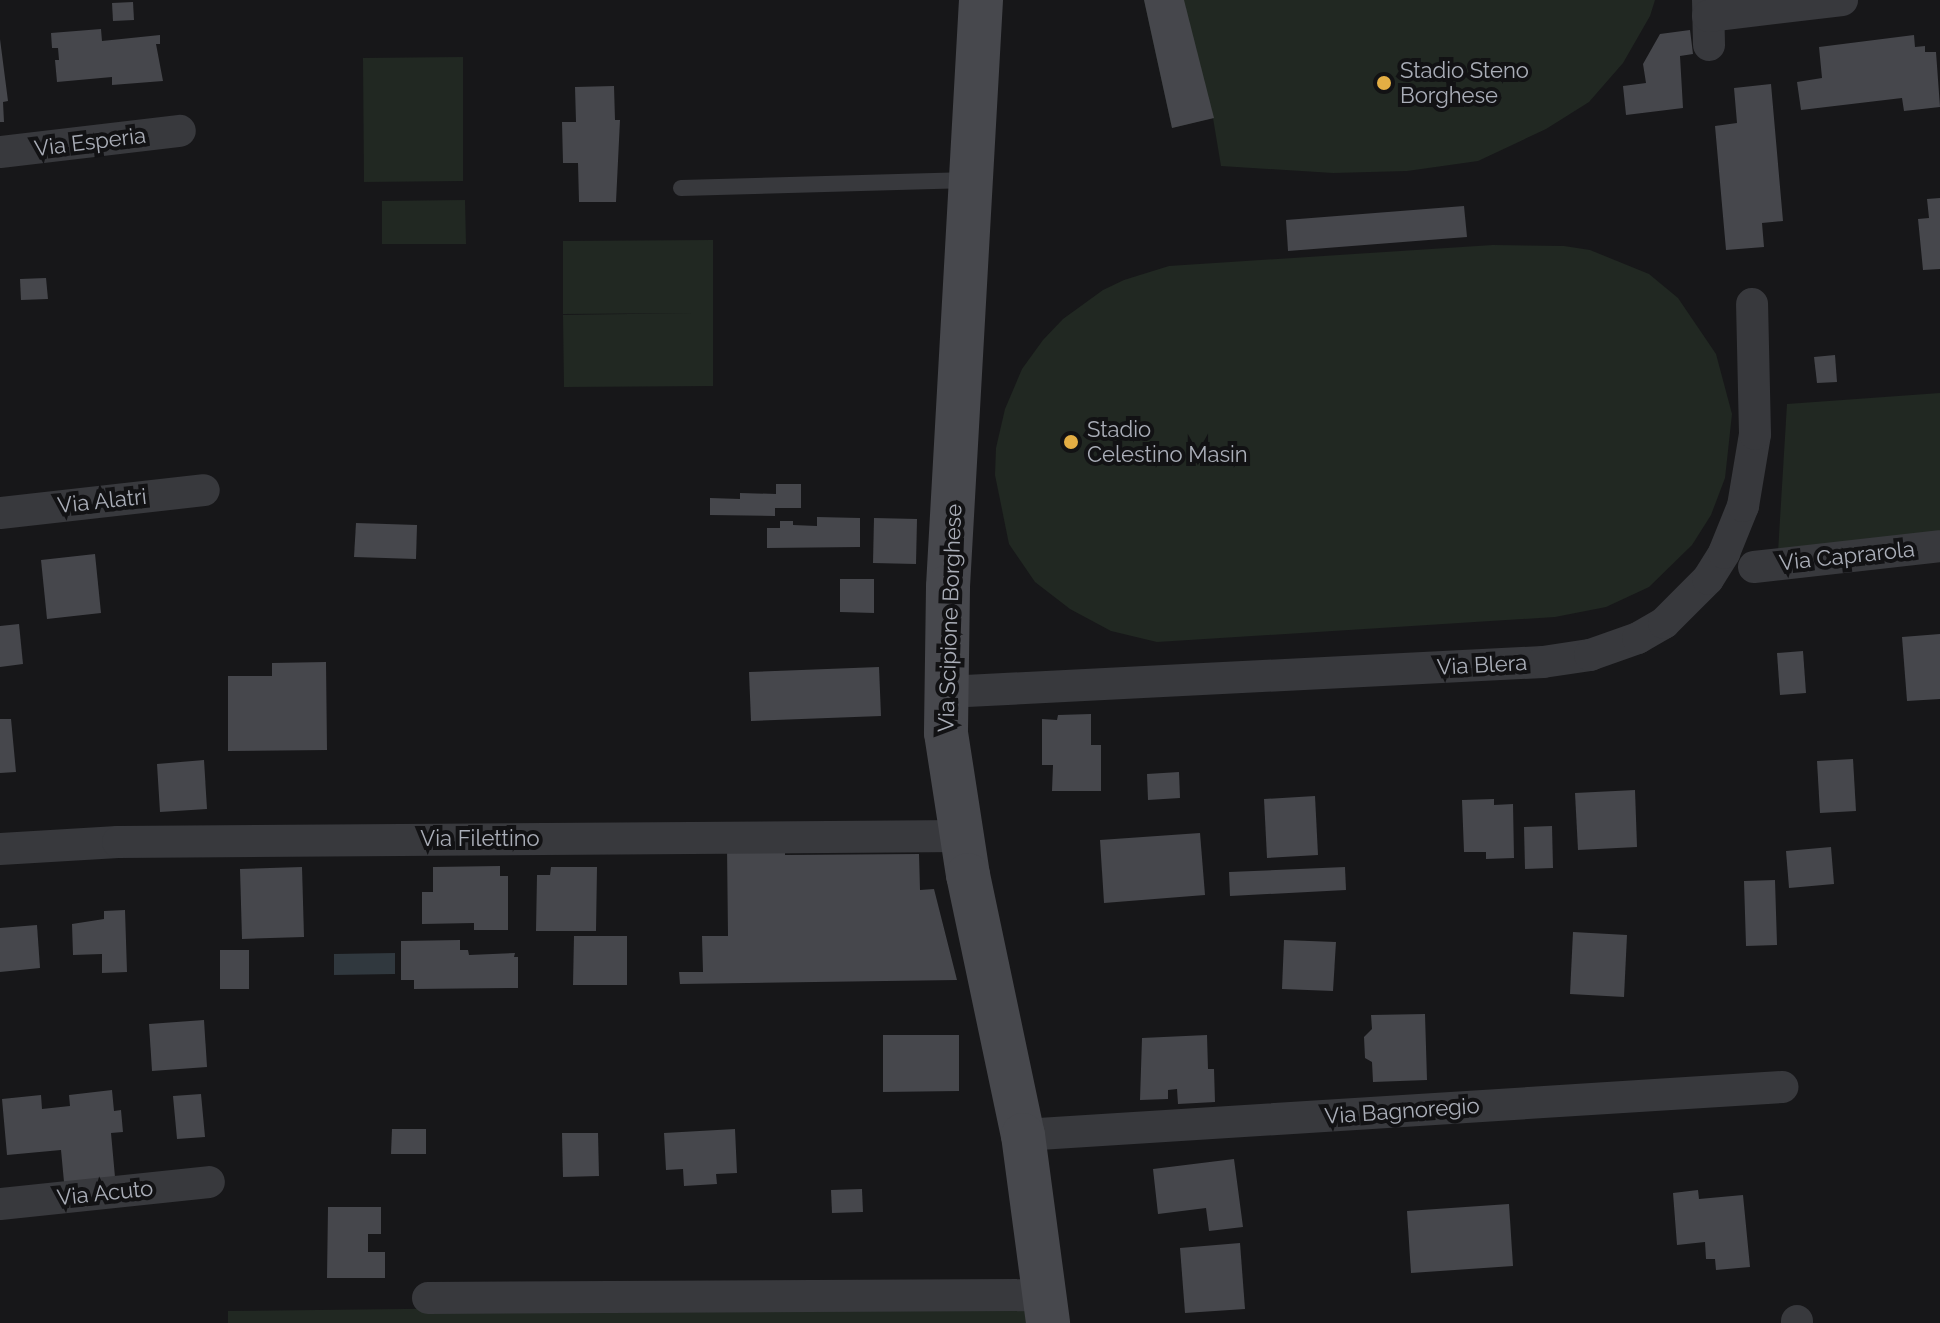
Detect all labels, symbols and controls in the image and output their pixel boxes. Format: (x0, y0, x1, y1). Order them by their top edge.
place label: Stadio Steno Borghese (1400, 57, 1529, 108)
marker: Stadio Steno Borghese (1375, 74, 1393, 92)
street label: Via Esperia (33, 122, 147, 162)
place label: Stadio Celestino Masin (1087, 416, 1248, 468)
marker: Stadio Celestino Masin (1062, 433, 1080, 451)
street label: Via Alatri (56, 483, 148, 519)
street label: Via Scipione Borghese (933, 503, 967, 733)
street label: Via Caprarola (1778, 536, 1916, 576)
street label: Via Blera (1436, 649, 1528, 681)
street label: Via Filettino (420, 826, 540, 852)
street label: Via Bagnoregio (1324, 1092, 1480, 1130)
street label: Via Acuto (55, 1175, 155, 1211)

